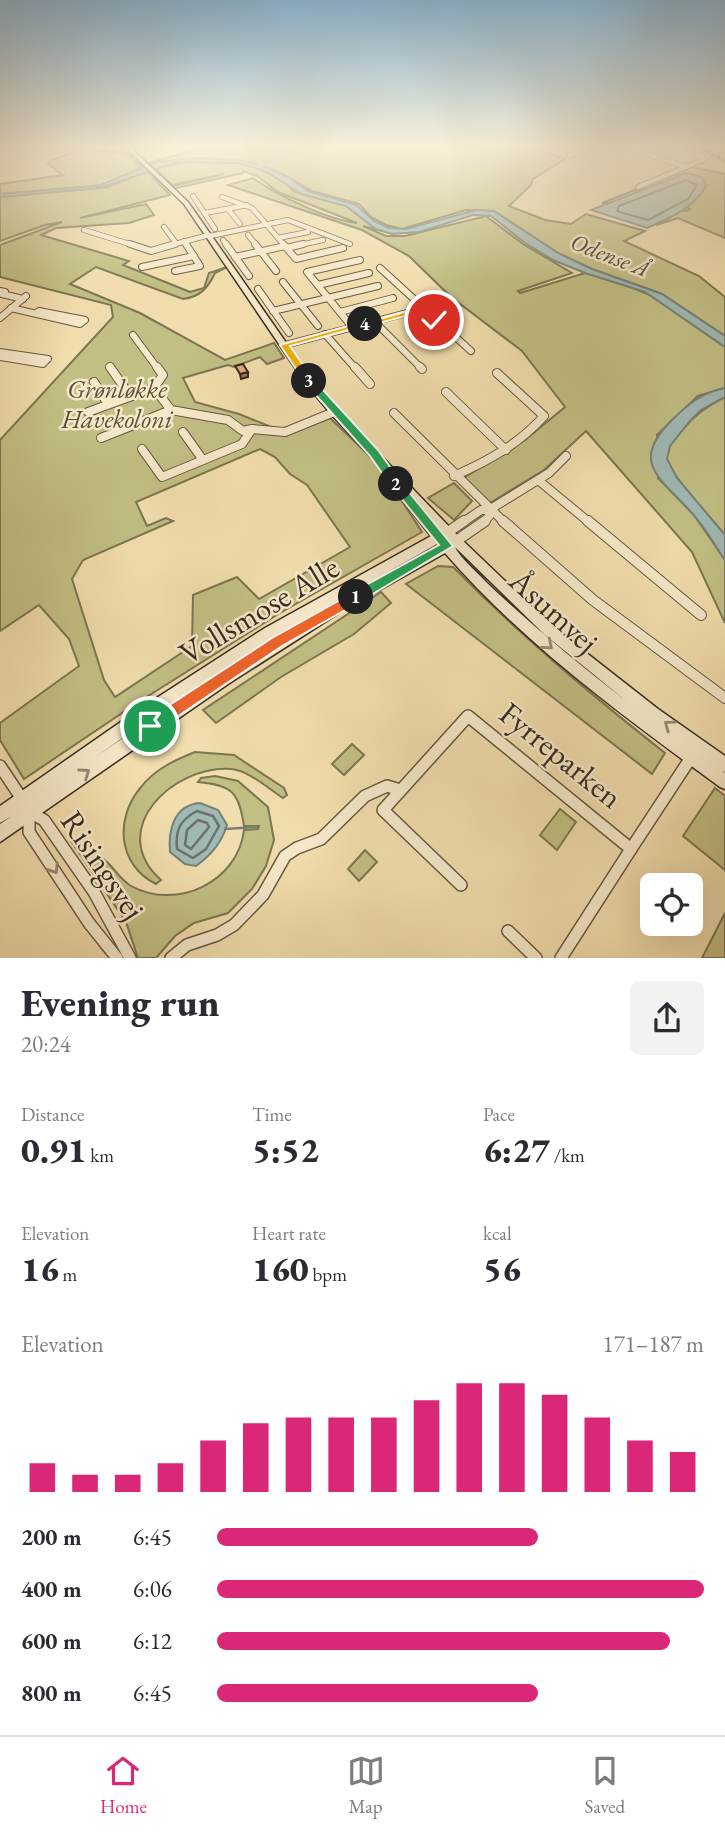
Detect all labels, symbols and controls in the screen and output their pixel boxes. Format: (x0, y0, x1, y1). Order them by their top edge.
water label: Odense Å (566, 226, 655, 284)
pin (404, 290, 464, 350)
icon: check (415, 301, 453, 339)
pin: 4 (348, 306, 382, 342)
text: 4 (359, 311, 370, 336)
pin: 3 (292, 364, 326, 398)
text: 3 (303, 368, 314, 393)
park label: Grønløkke Havekoloni (60, 372, 174, 436)
pin: 2 (378, 466, 414, 502)
text: 2 (390, 471, 401, 496)
street label: Vollsmose Alle (171, 546, 347, 674)
street label: Åsumvej (500, 559, 608, 662)
pin: 1 (338, 580, 374, 614)
text: 1 (350, 584, 361, 609)
one-way arrow (540, 637, 553, 649)
street label: Fyrreparken (491, 692, 631, 818)
pin (120, 696, 180, 756)
icon: arrive (131, 707, 169, 745)
one-way arrow (664, 721, 677, 733)
one-way arrow (77, 769, 90, 781)
street label: Risingsvej (51, 802, 155, 928)
one-way arrow (46, 861, 58, 874)
map controls (640, 873, 703, 936)
button: locate (640, 873, 703, 936)
text: Evening run (21, 978, 219, 1027)
button: share (630, 981, 704, 1055)
text: 20:24 (21, 1029, 71, 1059)
text: Distance (21, 1102, 84, 1127)
text: Time (252, 1102, 292, 1127)
text: Pace (483, 1102, 515, 1127)
text: 0.91 (21, 1127, 87, 1172)
text: 5:52 (252, 1127, 319, 1172)
text: 6:27 (483, 1127, 550, 1172)
text: km (87, 1143, 114, 1168)
text: /km (550, 1143, 585, 1168)
text: Elevation (21, 1221, 89, 1246)
text: Heart rate (252, 1221, 326, 1246)
text: kcal (483, 1221, 512, 1246)
text: 16 (21, 1246, 59, 1291)
text: 160 (252, 1246, 309, 1291)
text: 56 (483, 1246, 521, 1291)
text: m (59, 1262, 77, 1287)
text: bpm (309, 1262, 347, 1287)
text: Elevation (21, 1329, 104, 1359)
text: 171–187 m (603, 1329, 704, 1359)
text: 200 m (21, 1522, 82, 1552)
text: 6:45 (133, 1522, 172, 1552)
text: 400 m (21, 1574, 82, 1604)
text: 6:06 (133, 1574, 172, 1604)
text: 600 m (21, 1626, 82, 1656)
text: 6:12 (133, 1626, 172, 1656)
text: 800 m (21, 1678, 82, 1708)
text: 6:45 (133, 1678, 172, 1708)
tab: Home (100, 1752, 147, 1819)
tab: Map (347, 1752, 385, 1819)
tab: Saved (584, 1752, 625, 1819)

